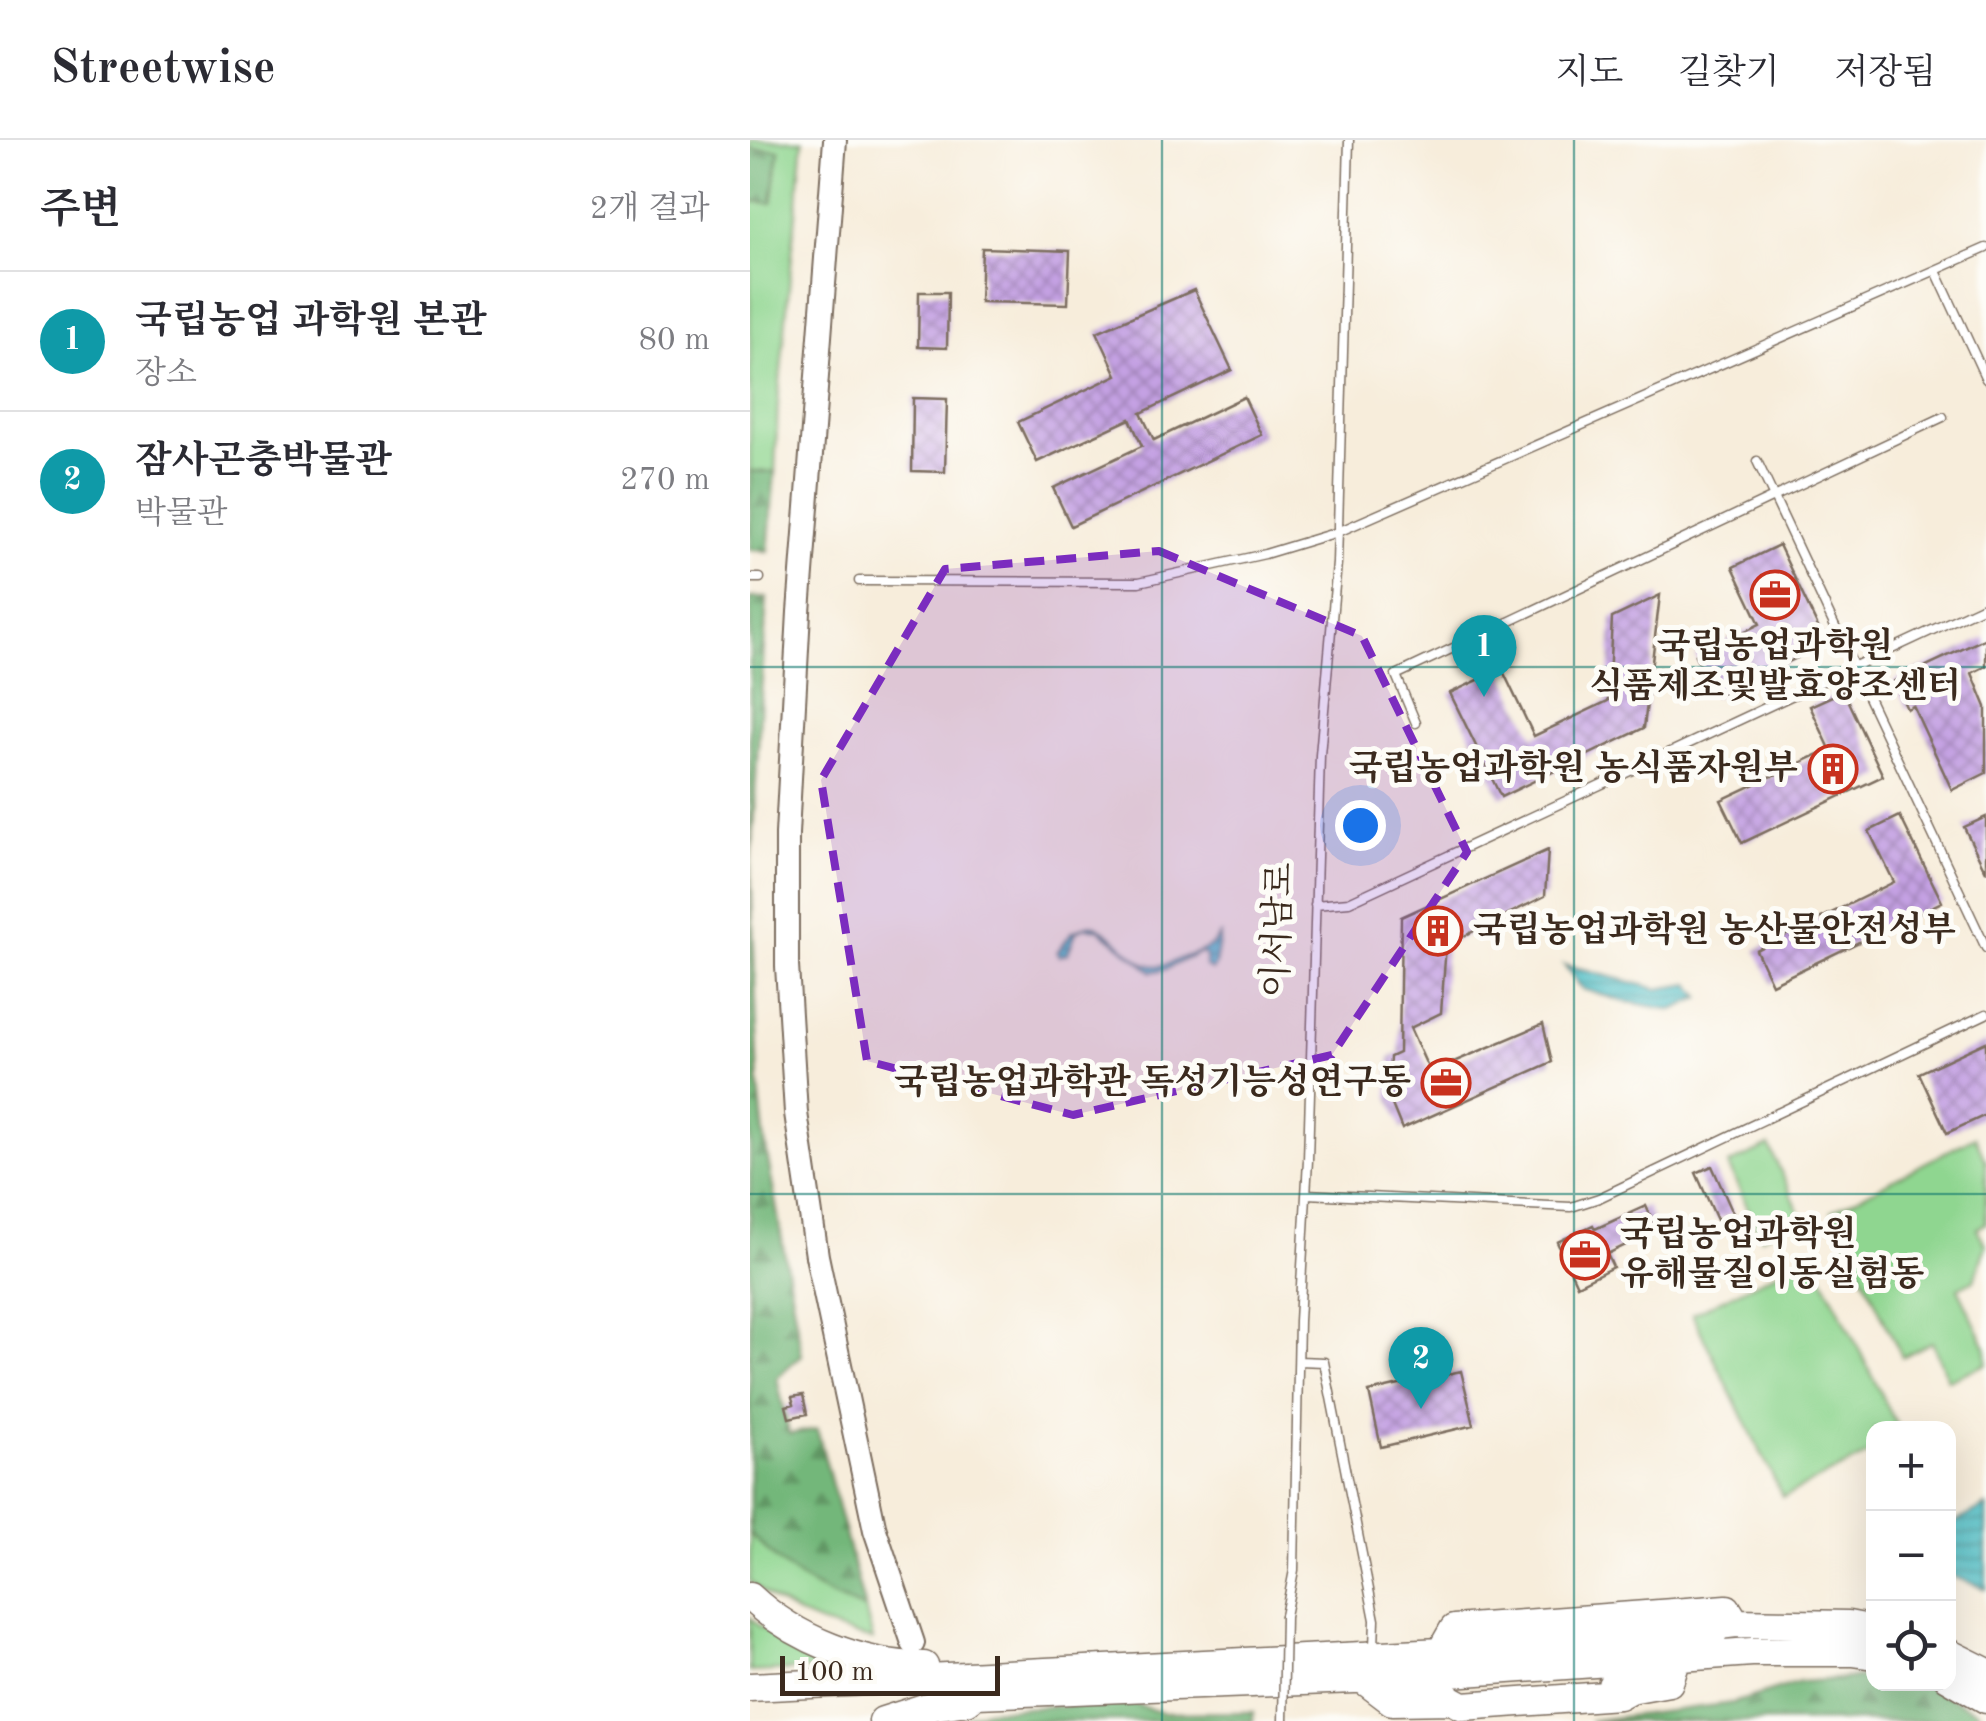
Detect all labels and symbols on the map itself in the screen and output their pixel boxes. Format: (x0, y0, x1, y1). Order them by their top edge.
office icon: 국립농업과학원 식품제조및발효양조센터 (1749, 569, 1801, 621)
pin: 1 (1452, 614, 1516, 697)
place label: 국립농업과학원 식품제조및발효양조센터 (1589, 626, 1961, 705)
building icon: 국립농업과학원 농식품자원부 (1807, 743, 1859, 795)
place label: 국립농업과학원 농식품자원부 (1349, 748, 1798, 787)
your location (1335, 800, 1386, 851)
street label: 이서남로 (1256, 862, 1299, 998)
building icon: 국립농업과학원 농산물안전성부 (1412, 905, 1464, 957)
place label: 국립농업과학원 농산물안전성부 (1473, 910, 1956, 949)
office icon: 국립농업과학관 독성기능성연구동 (1420, 1057, 1472, 1109)
place label: 국립농업과학관 독성기능성연구동 (894, 1062, 1411, 1101)
place label: 국립농업과학원 유해물질이동실험동 (1620, 1214, 1924, 1293)
office icon: 국립농업과학원 유해물질이동실험동 (1559, 1229, 1611, 1281)
pin: 2 (1388, 1326, 1454, 1409)
scale bar (780, 1651, 1000, 1696)

